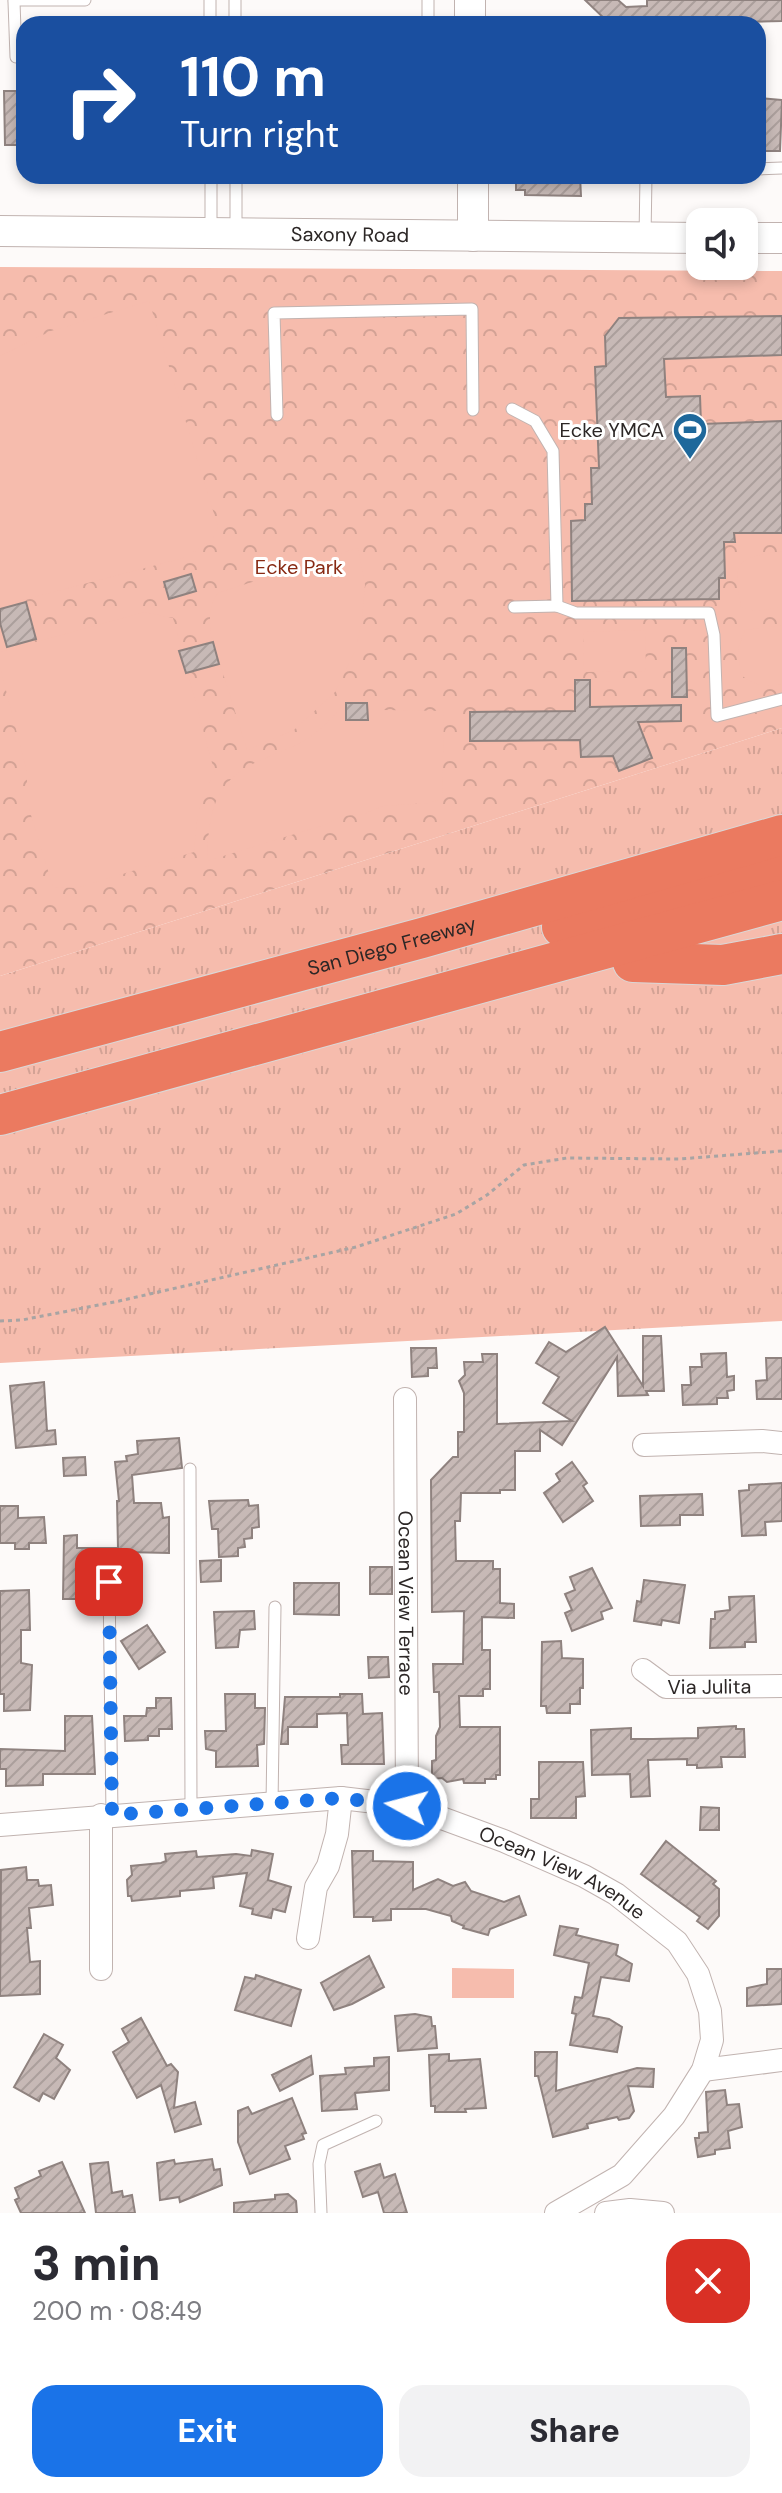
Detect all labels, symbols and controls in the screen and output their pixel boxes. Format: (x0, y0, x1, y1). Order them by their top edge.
text: 110 m (180, 40, 326, 113)
icon: right (48, 48, 152, 152)
text: Turn right (180, 111, 339, 158)
map controls (686, 208, 758, 280)
button: sound (686, 208, 758, 280)
street label: Saxony Road (291, 221, 409, 248)
sports icon: Ecke YMCA (671, 411, 709, 461)
place label: Ecke YMCA (560, 417, 664, 443)
park label: Ecke Park (255, 554, 343, 580)
street label: San Diego Freeway (305, 910, 479, 981)
street label: Ocean View Terrace (393, 1510, 419, 1696)
pin (75, 1548, 143, 1616)
icon: arrive (87, 1560, 131, 1604)
street label: Via Julita (667, 1673, 751, 1700)
position arrow (365, 1764, 449, 1848)
street label: Ocean View Avenue (475, 1820, 651, 1925)
text: 3 min (32, 2232, 161, 2295)
button: close (666, 2239, 750, 2323)
text: 200 m · 08:49 (32, 2294, 202, 2328)
button: Exit (32, 2385, 383, 2477)
button: Share (399, 2385, 750, 2477)

